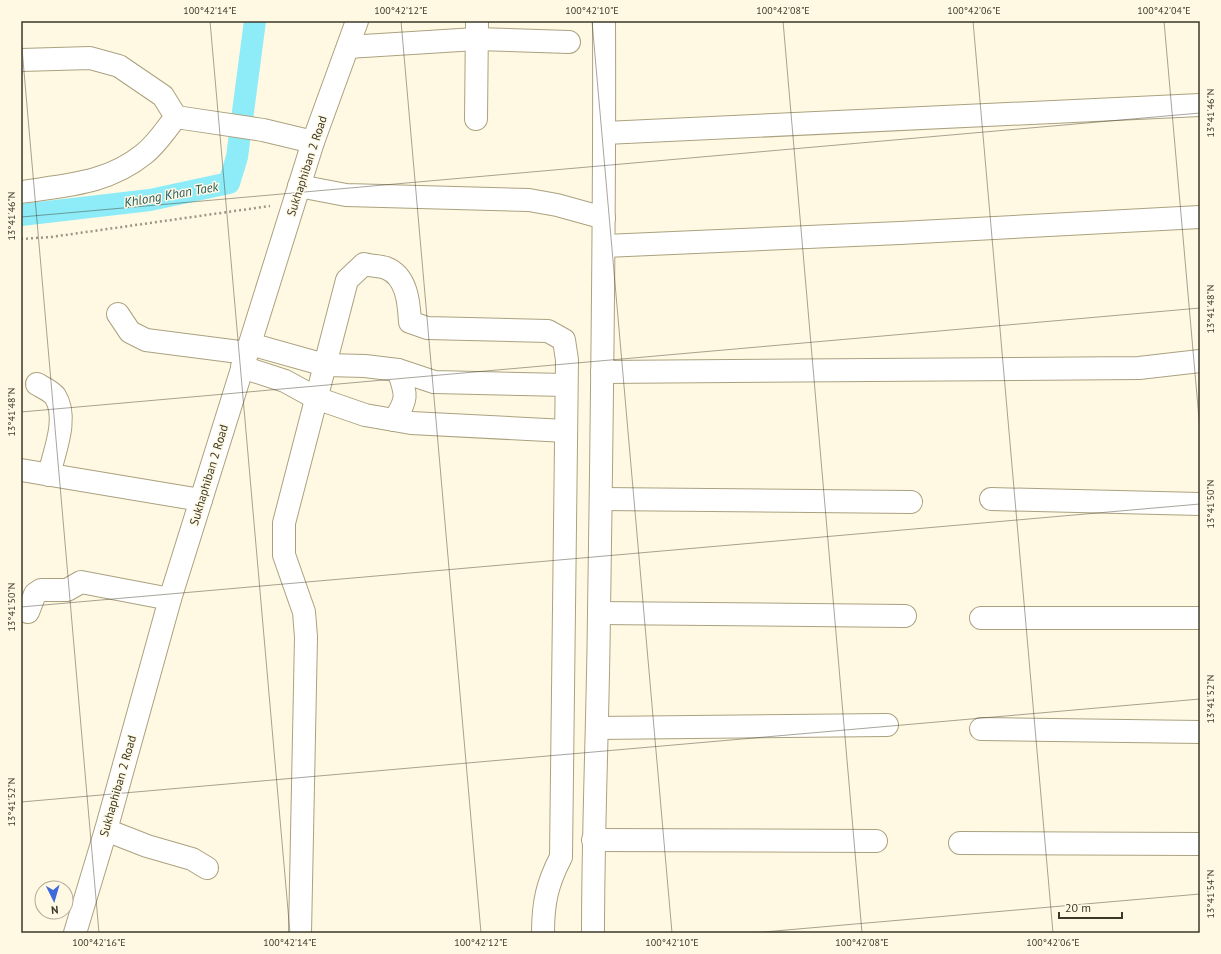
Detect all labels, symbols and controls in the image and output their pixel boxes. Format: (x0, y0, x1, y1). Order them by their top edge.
text: 100°42'14"E (183, 4, 237, 17)
text: 100°42'12"E (374, 4, 428, 17)
text: 100°42'10"E (565, 4, 619, 17)
text: 100°42'08"E (756, 4, 810, 17)
text: 100°42'06"E (947, 4, 1001, 17)
text: 100°42'04"E (1137, 4, 1191, 17)
text: 13°41'46"N (1204, 88, 1217, 138)
street label: Sukhaphiban 2 Road (283, 114, 330, 218)
water label: Khlong Khan Taek (123, 178, 221, 211)
text: 13°41'46"N (5, 191, 18, 241)
text: 13°41'48"N (1204, 284, 1217, 334)
text: 13°41'48"N (5, 387, 18, 437)
street label: Sukhaphiban 2 Road (186, 423, 231, 527)
text: 13°41'50"N (1204, 479, 1217, 529)
text: 13°41'50"N (5, 582, 18, 632)
text: 13°41'52"N (1204, 674, 1217, 724)
street label: Sukhaphiban 2 Road (96, 733, 139, 838)
text: 13°41'52"N (5, 777, 18, 827)
text: 13°41'54"N (1204, 869, 1217, 919)
north arrow (34, 880, 74, 920)
scale bar (1059, 894, 1122, 920)
text: 20 m (1065, 900, 1091, 915)
text: N (51, 903, 59, 917)
text: 100°42'16"E (72, 936, 126, 949)
text: 100°42'14"E (263, 936, 317, 949)
text: 100°42'12"E (454, 936, 508, 949)
text: 100°42'10"E (645, 936, 699, 949)
text: 100°42'08"E (835, 936, 889, 949)
text: 100°42'06"E (1026, 936, 1080, 949)

